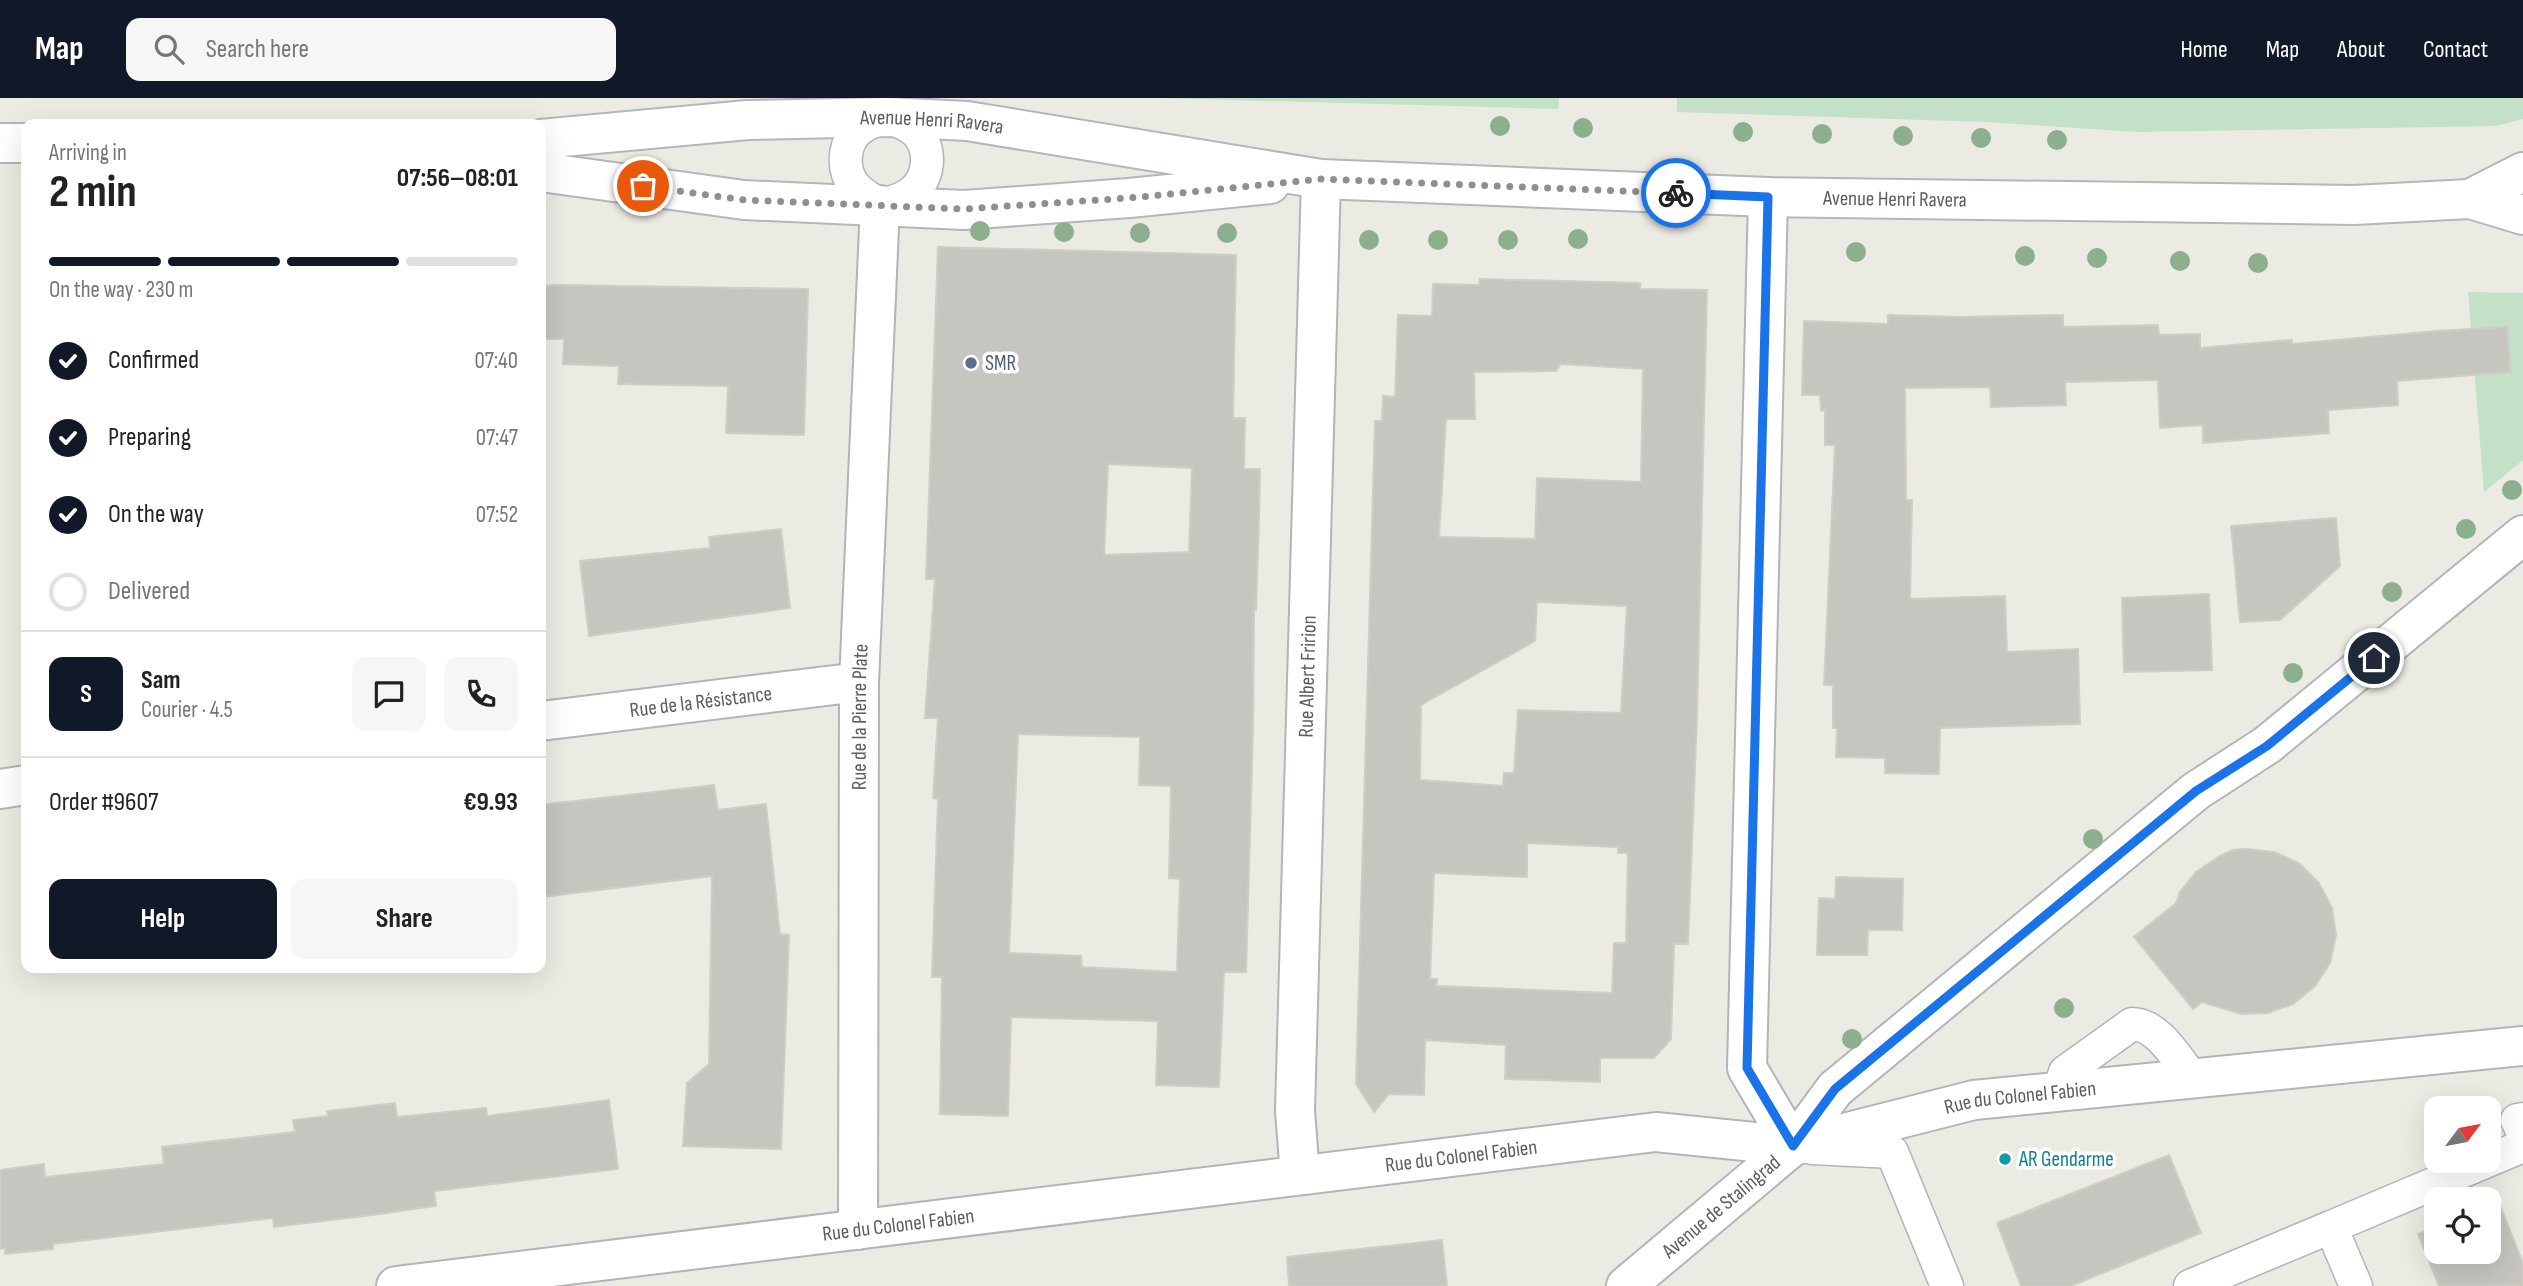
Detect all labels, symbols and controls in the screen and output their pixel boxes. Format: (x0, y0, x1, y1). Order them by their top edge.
search box (126, 18, 616, 81)
text: Map (35, 29, 84, 69)
icon: search (150, 30, 188, 68)
text: Search here (206, 34, 309, 65)
text: Home (2180, 35, 2228, 64)
text: Map (2266, 35, 2299, 64)
text: About (2337, 35, 2385, 64)
text: Contact (2423, 35, 2488, 64)
street label: Avenue Henri Ravera (859, 104, 1005, 139)
text: Arriving in (49, 139, 127, 167)
pin (613, 156, 673, 216)
courier (1641, 158, 1711, 228)
text: 07:56–08:01 (397, 163, 518, 194)
text: 2 min (49, 165, 137, 220)
icon: bag (624, 167, 662, 205)
icon: bike (1657, 174, 1695, 212)
street label: Avenue Henri Ravera (1822, 185, 1967, 212)
text: On the way · 230 m (49, 276, 193, 304)
icon: check (49, 342, 87, 380)
text: Confirmed (108, 345, 199, 376)
text: 07:40 (475, 347, 518, 375)
place label: SMR (985, 351, 1016, 376)
marker: SMR (963, 355, 979, 371)
icon: check (49, 419, 87, 457)
text: Preparing (108, 422, 191, 453)
text: 07:47 (476, 424, 518, 452)
icon: check (49, 496, 87, 534)
text: On the way (108, 499, 204, 530)
text: 07:52 (476, 501, 518, 529)
text: Delivered (108, 576, 190, 607)
street label: Rue Albert Fririon (1293, 615, 1321, 738)
pin (2344, 628, 2404, 688)
icon: home (2355, 639, 2393, 677)
street label: Rue de la Pierre Plate (846, 643, 873, 790)
button: chat (352, 657, 426, 731)
button: phone (444, 657, 518, 731)
text: Sam (141, 665, 181, 696)
text: S (80, 679, 92, 710)
street label: Rue de la Résistance (628, 680, 773, 723)
text: Courier · 4.5 (141, 696, 233, 724)
text: Order #9607 (49, 787, 158, 818)
text: €9.93 (463, 787, 518, 818)
button: Help (49, 879, 277, 959)
button: Share (291, 879, 518, 959)
street label: Rue du Colonel Fabien (1942, 1076, 2097, 1120)
north arrow (2424, 1096, 2501, 1172)
map controls (2424, 1096, 2501, 1264)
street label: Rue du Colonel Fabien (1384, 1134, 1539, 1178)
place label: AR Gendarme (2018, 1147, 2114, 1172)
street label: Avenue de Stalingrad (1656, 1150, 1785, 1264)
marker: AR Gendarme (1997, 1151, 2013, 1167)
button: locate (2424, 1187, 2501, 1264)
street label: Rue du Colonel Fabien (821, 1203, 976, 1246)

